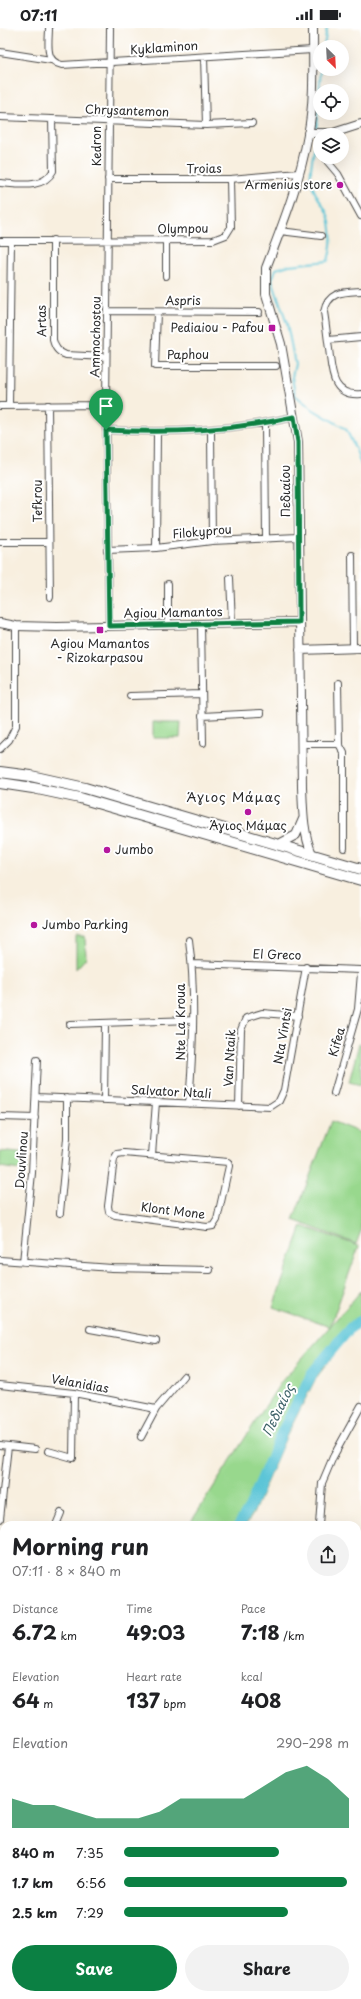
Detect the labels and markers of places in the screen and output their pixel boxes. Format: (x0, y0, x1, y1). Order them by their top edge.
place label: Armenius store (245, 175, 332, 193)
marker: Armenius store (335, 180, 345, 190)
place label: Pediaiou - Pafou (171, 318, 264, 336)
marker: Pediaiou - Pafou (267, 323, 277, 333)
pin (89, 389, 123, 430)
marker: Agiou Mamantos - Rizokarpasou (95, 625, 105, 635)
place label: Agiou Mamantos - Rizokarpasou (51, 634, 150, 666)
marker: Άγιος Μάμας (243, 807, 253, 817)
place label: Άγιος Μάμας (209, 816, 287, 834)
place label: Jumbo (115, 840, 154, 858)
marker: Jumbo (102, 845, 112, 855)
place label: Jumbo Parking (42, 915, 128, 933)
marker: Jumbo Parking (29, 920, 39, 930)

